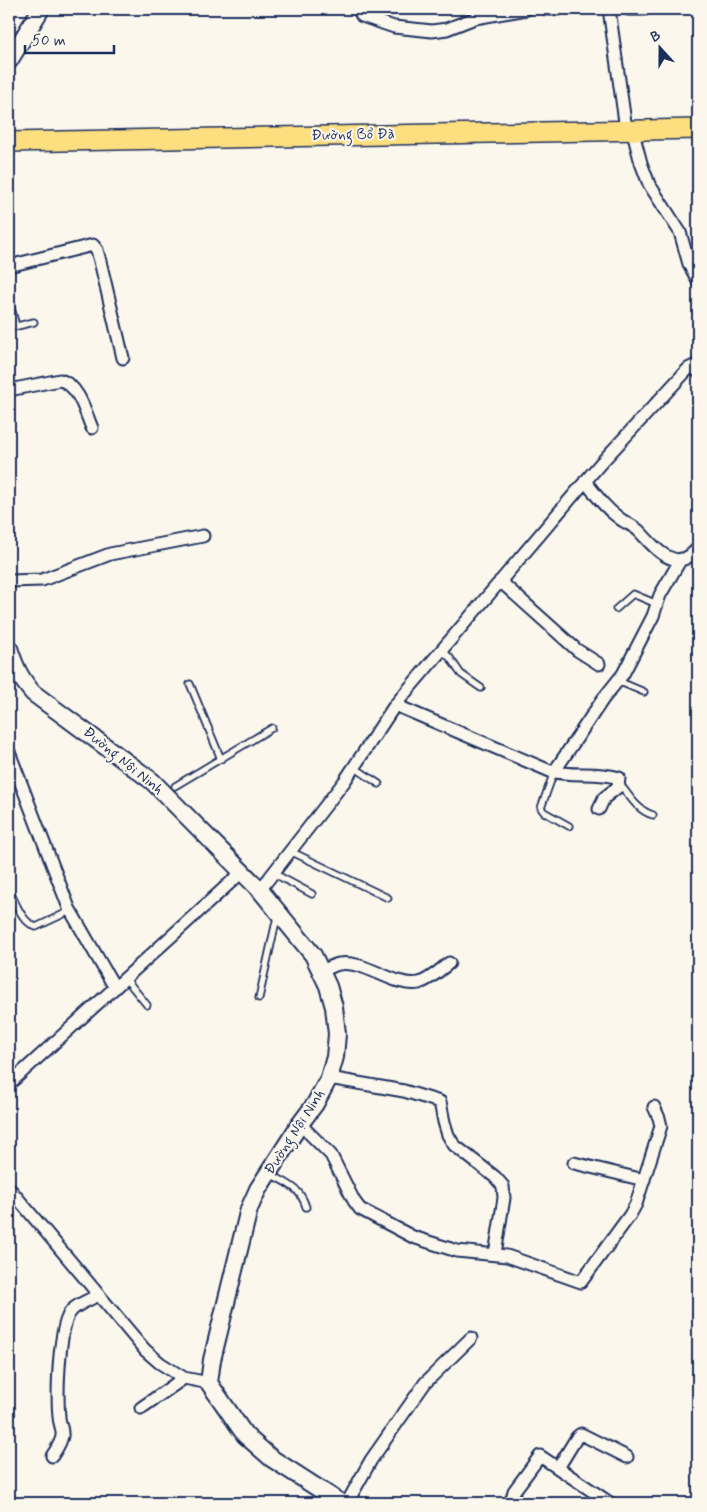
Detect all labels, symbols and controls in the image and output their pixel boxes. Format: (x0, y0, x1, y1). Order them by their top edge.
scale bar (25, 22, 114, 54)
north arrow (634, 22, 684, 72)
text: B (648, 27, 663, 47)
text: 50 m (32, 31, 66, 51)
street label: Đường Bổ Đà (311, 124, 395, 147)
street label: Đường Nội Ninh (78, 722, 168, 800)
street label: Đường Nội Ninh (260, 1085, 331, 1179)

